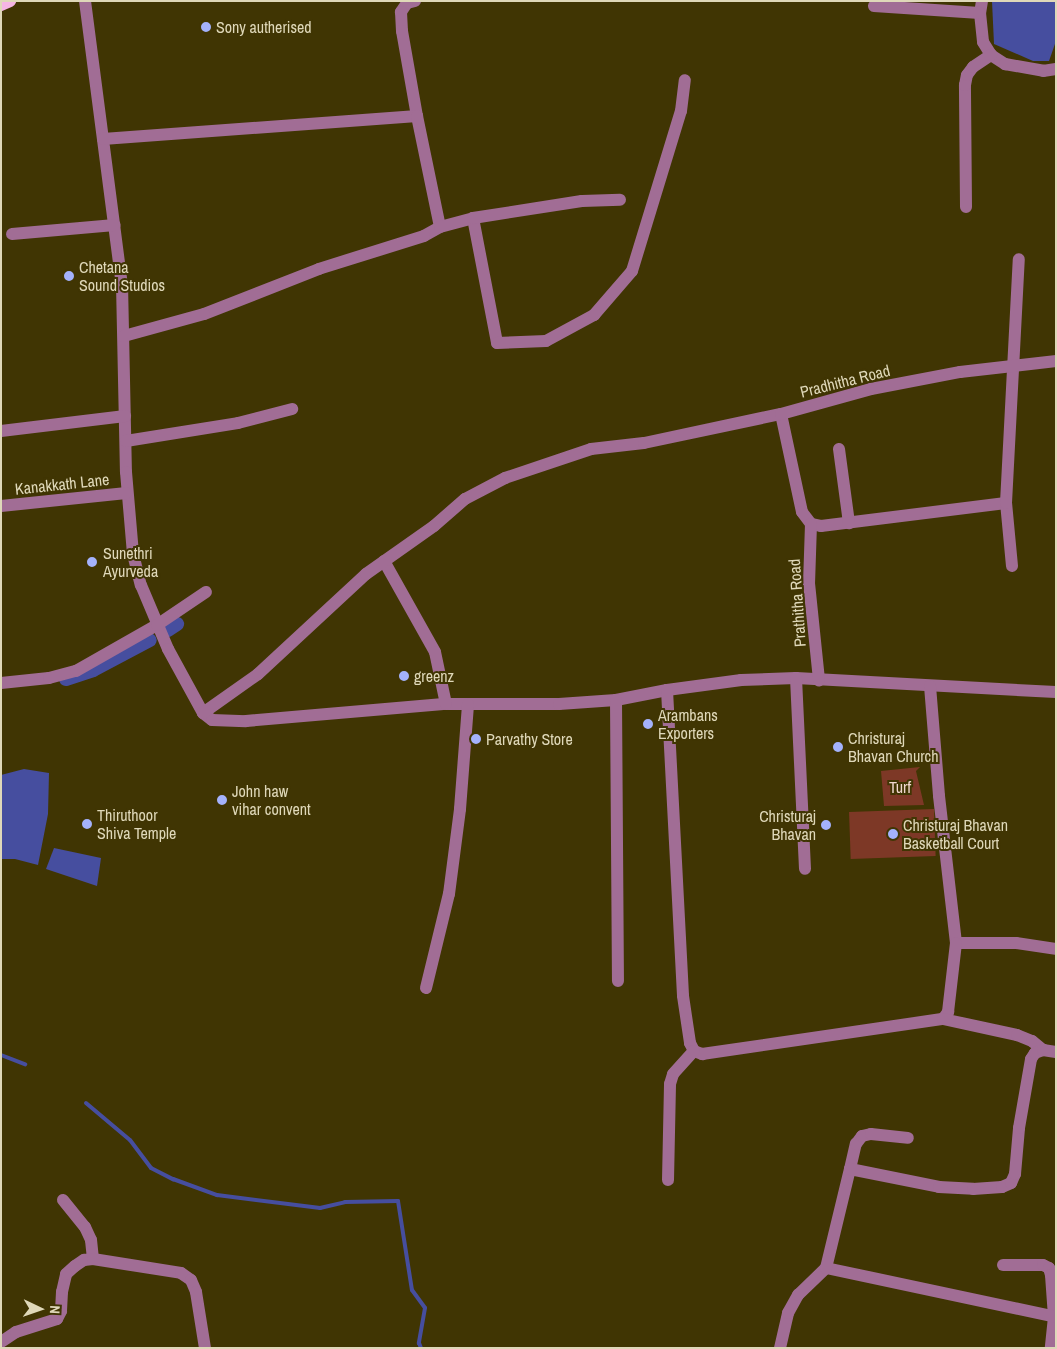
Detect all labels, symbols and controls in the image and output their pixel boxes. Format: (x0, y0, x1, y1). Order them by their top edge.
place label: Sony autherised (216, 17, 312, 37)
marker: Sony autherised (200, 21, 212, 33)
place label: Chetana Sound Studios (79, 257, 165, 295)
marker: Chetana Sound Studios (63, 270, 75, 282)
street label: Pradhitha Road (798, 361, 892, 401)
street label: Kanakkath Lane (14, 469, 110, 499)
place label: Sunethri Ayurveda (103, 543, 158, 581)
marker: Sunethri Ayurveda (85, 555, 99, 569)
street label: Prathitha Road (784, 558, 810, 648)
place label: greenz (414, 666, 454, 686)
marker: greenz (398, 670, 410, 682)
place label: Arambans Exporters (658, 705, 718, 743)
marker: Arambans Exporters (642, 718, 654, 730)
place label: Christuraj Bhavan Church (848, 728, 938, 766)
place label: Parvathy Store (486, 729, 573, 749)
marker: Parvathy Store (470, 733, 482, 745)
marker: Christuraj Bhavan Church (832, 741, 844, 753)
park label: Turf (889, 777, 911, 797)
place label: John haw vihar convent (232, 781, 311, 819)
marker: John haw vihar convent (216, 794, 228, 806)
place label: Thiruthoor Shiva Temple (97, 805, 176, 843)
place label: Christuraj Bhavan (759, 806, 816, 844)
place label: Christuraj Bhavan Basketball Court (903, 815, 1008, 853)
marker: Thiruthoor Shiva Temple (81, 818, 93, 830)
marker: Christuraj Bhavan (820, 819, 832, 831)
marker: Christuraj Bhavan Basketball Court (887, 828, 899, 840)
north arrow (15, 1284, 65, 1334)
text: N (46, 1305, 64, 1314)

